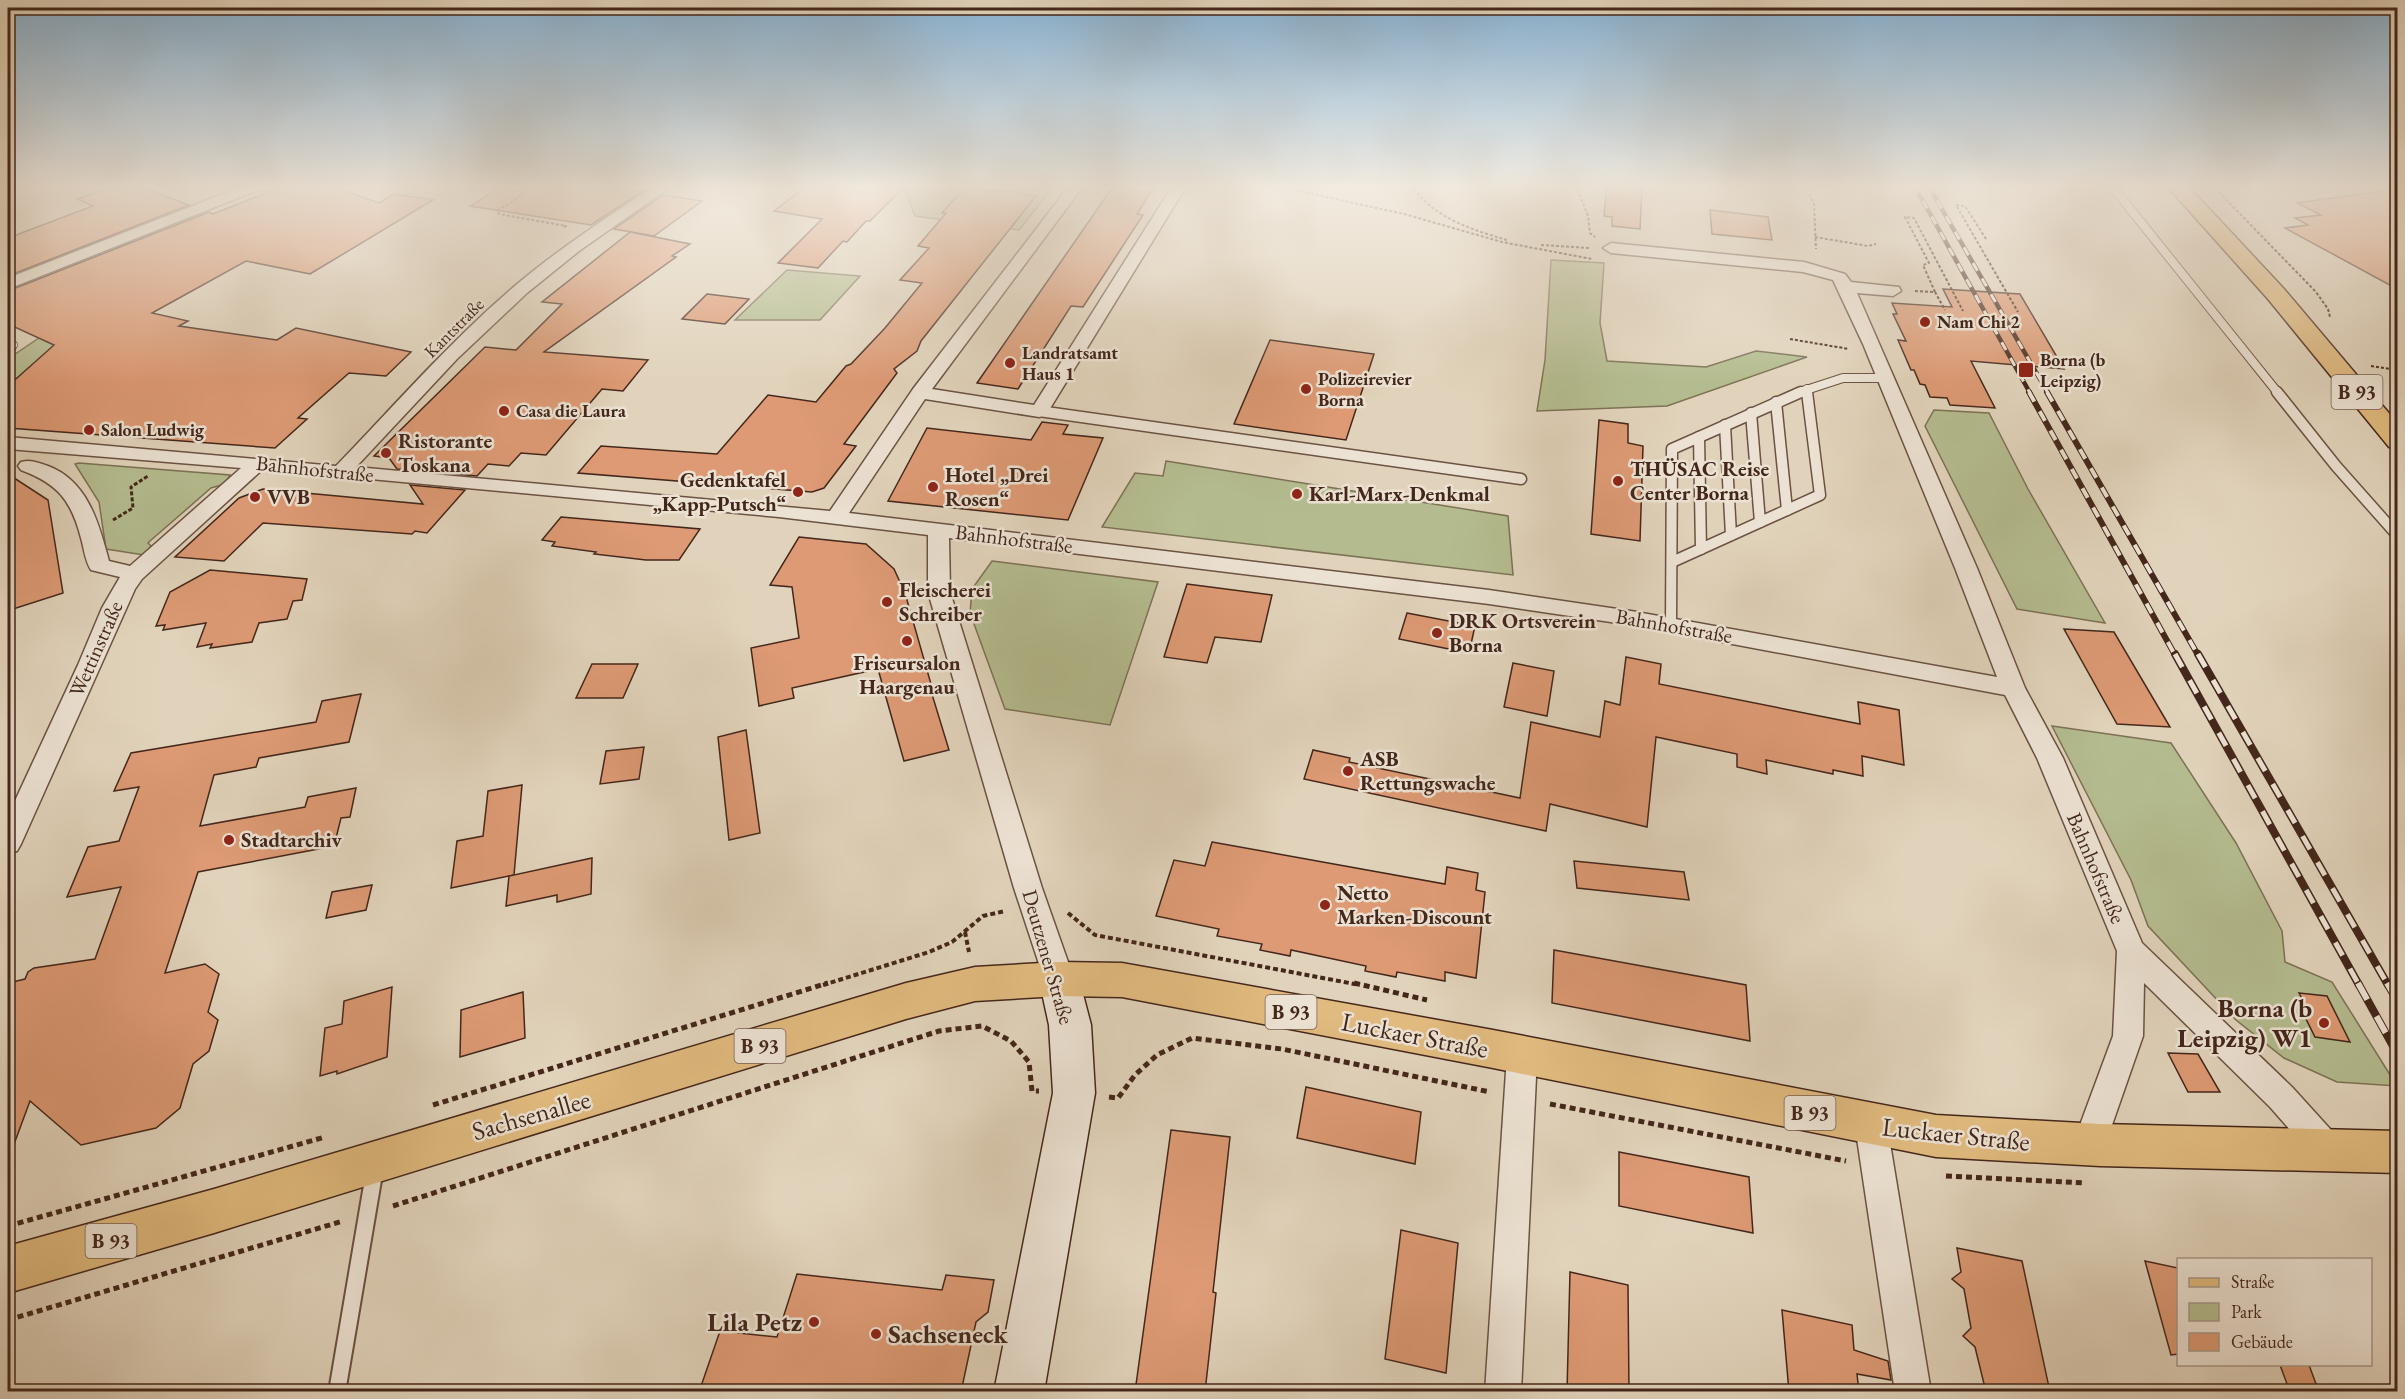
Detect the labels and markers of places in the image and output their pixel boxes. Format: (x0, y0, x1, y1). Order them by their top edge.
place label: Nam Chi 2 (1937, 310, 2020, 333)
marker: Nam Chi 2 (1918, 315, 1932, 329)
place label: Landratsamt Haus 1 (1022, 341, 1118, 385)
place label: Borna (b Leipzig) (2040, 348, 2106, 392)
marker: Landratsamt Haus 1 (1003, 356, 1017, 370)
marker: Borna (b Leipzig) (2017, 361, 2035, 379)
place label: Polizeirevier Borna (1318, 367, 1412, 411)
marker: Polizeirevier Borna (1299, 382, 1313, 396)
place label: Casa die Laura (516, 399, 626, 422)
marker: Casa die Laura (497, 404, 511, 418)
place label: Salon Ludwig (101, 418, 205, 441)
marker: Salon Ludwig (82, 423, 96, 437)
place label: Ristorante Toskana (398, 427, 492, 478)
marker: Ristorante Toskana (379, 446, 393, 460)
place label: THÜSAC Reise Center Borna (1630, 455, 1769, 506)
place label: Hotel „Drei Rosen“ (945, 461, 1049, 512)
place label: Gedenktafel „Kapp-Putsch“ (653, 466, 786, 517)
marker: THÜSAC Reise Center Borna (1611, 474, 1625, 488)
marker: Hotel „Drei Rosen“ (926, 480, 940, 494)
place label: Karl-Marx-Denkmal (1309, 480, 1490, 507)
place label: VVB (267, 483, 310, 510)
marker: Gedenktafel „Kapp-Putsch“ (791, 485, 805, 499)
marker: Karl-Marx-Denkmal (1290, 487, 1304, 501)
marker: VVB (248, 490, 262, 504)
place label: Fleischerei Schreiber (899, 576, 991, 627)
marker: Fleischerei Schreiber (880, 595, 894, 609)
place label: DRK Ortsverein Borna (1449, 607, 1596, 658)
marker: DRK Ortsverein Borna (1430, 626, 1444, 640)
marker: Friseursalon Haargenau (900, 634, 914, 648)
place label: Friseursalon Haargenau (853, 649, 961, 700)
place label: ASB Rettungswache (1359, 745, 1496, 796)
marker: ASB Rettungswache (1341, 764, 1355, 778)
place label: Stadtarchiv (241, 826, 343, 853)
marker: Stadtarchiv (222, 833, 236, 847)
place label: Netto Marken-Discount (1337, 879, 1492, 930)
marker: Netto Marken-Discount (1318, 898, 1332, 912)
place label: Borna (b Leipzig) W1 (2177, 991, 2312, 1055)
marker: Borna (b Leipzig) W1 (2317, 1016, 2331, 1030)
place label: Lila Petz (707, 1305, 802, 1339)
marker: Lila Petz (807, 1315, 821, 1329)
place label: Sachseneck (888, 1317, 1008, 1351)
marker: Sachseneck (869, 1327, 883, 1341)

